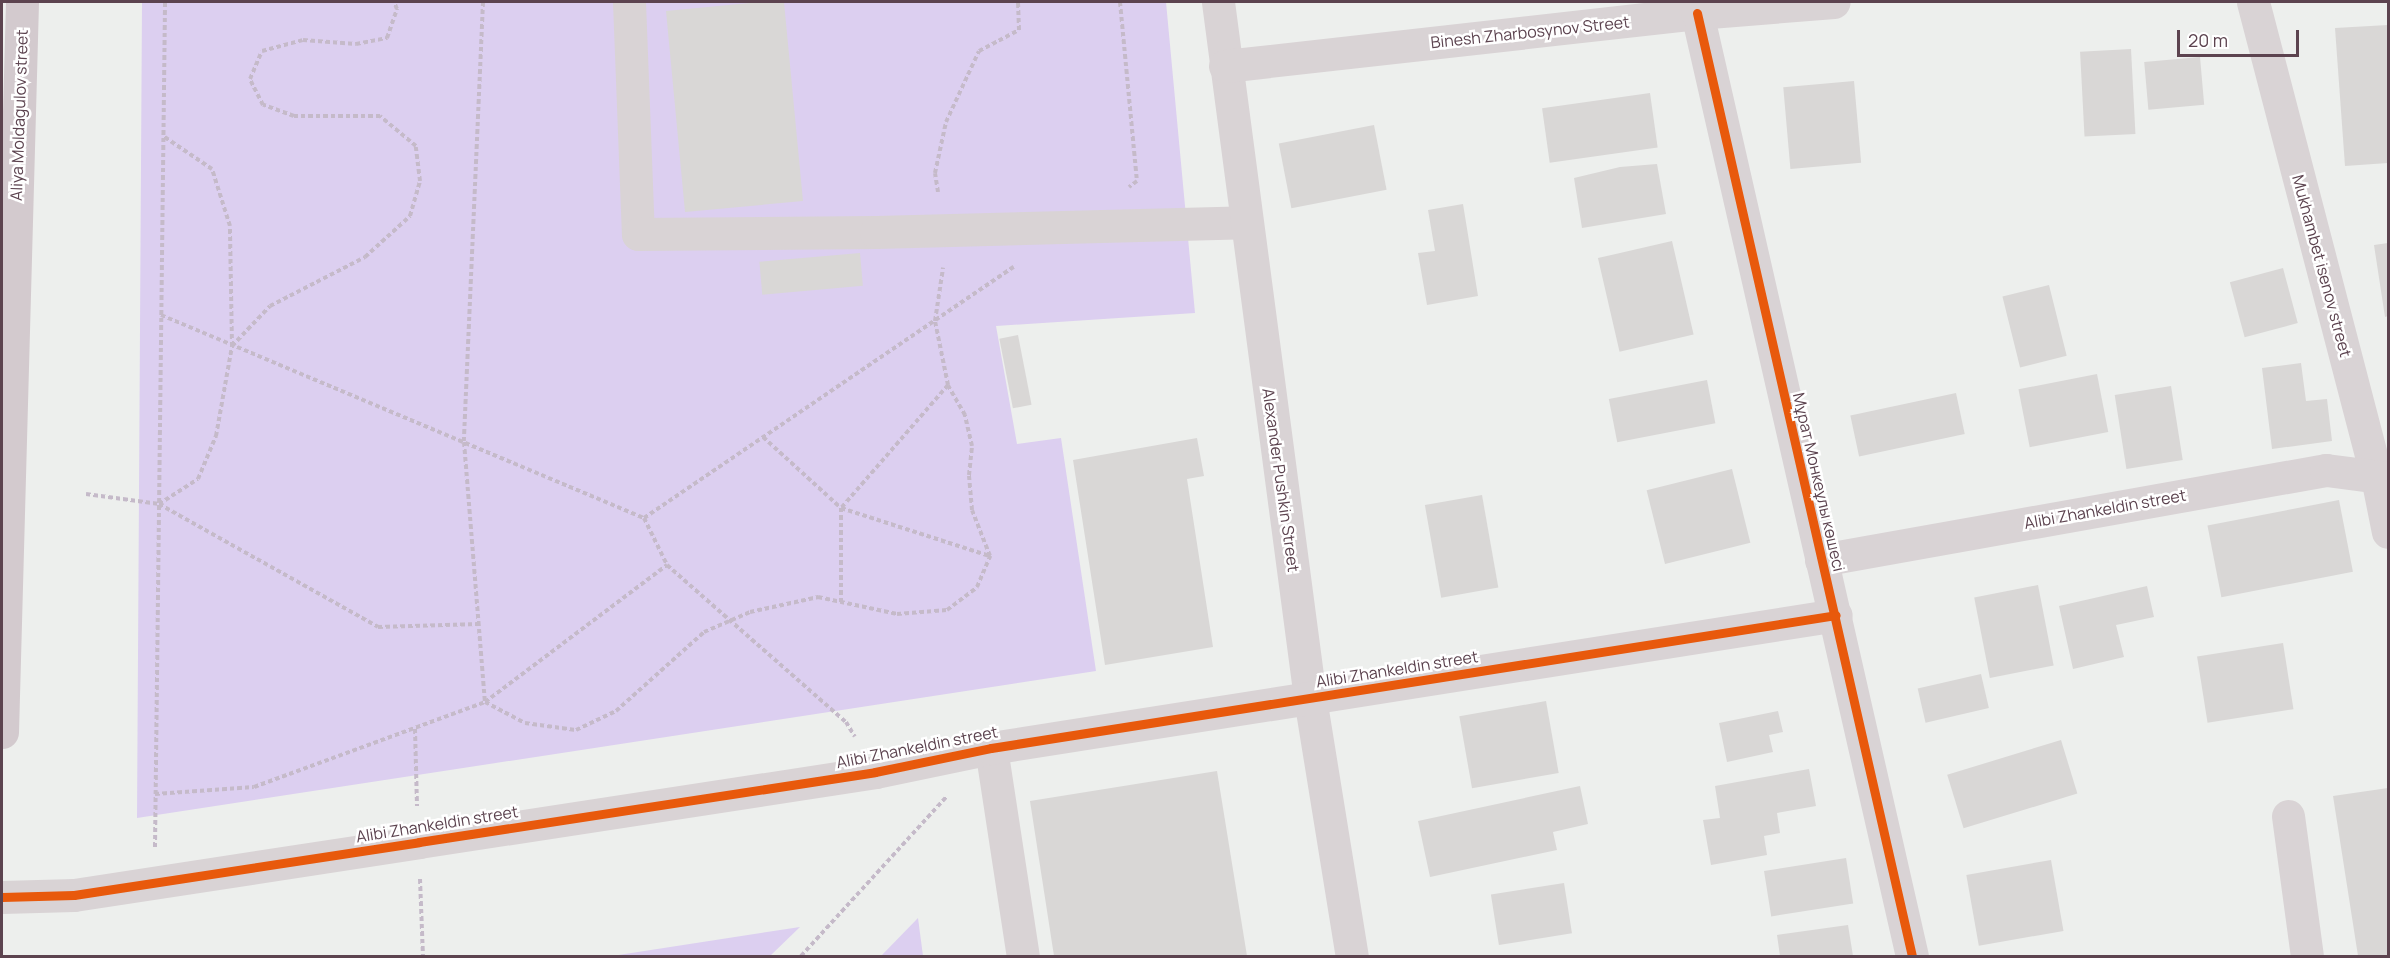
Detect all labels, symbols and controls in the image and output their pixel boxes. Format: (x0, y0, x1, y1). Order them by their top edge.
street label: Binesh Zharbosynov Street (1430, 12, 1630, 52)
scale bar (2180, 18, 2302, 56)
text: 20 m (2188, 28, 2228, 52)
street label: Aliya Moldagulov street (6, 29, 32, 201)
street label: Mukhambet isenov street (2288, 173, 2356, 359)
street label: Alexander Pushkin Street (1259, 387, 1303, 573)
street label: Мұрат Монкеұлы көшесі (1789, 391, 1849, 573)
street label: Alibi Zhankeldin street (2023, 485, 2187, 533)
street label: Alibi Zhankeldin street (1314, 647, 1480, 691)
street label: Alibi Zhankeldin street (835, 722, 999, 772)
street label: Alibi Zhankeldin street (354, 802, 520, 846)

